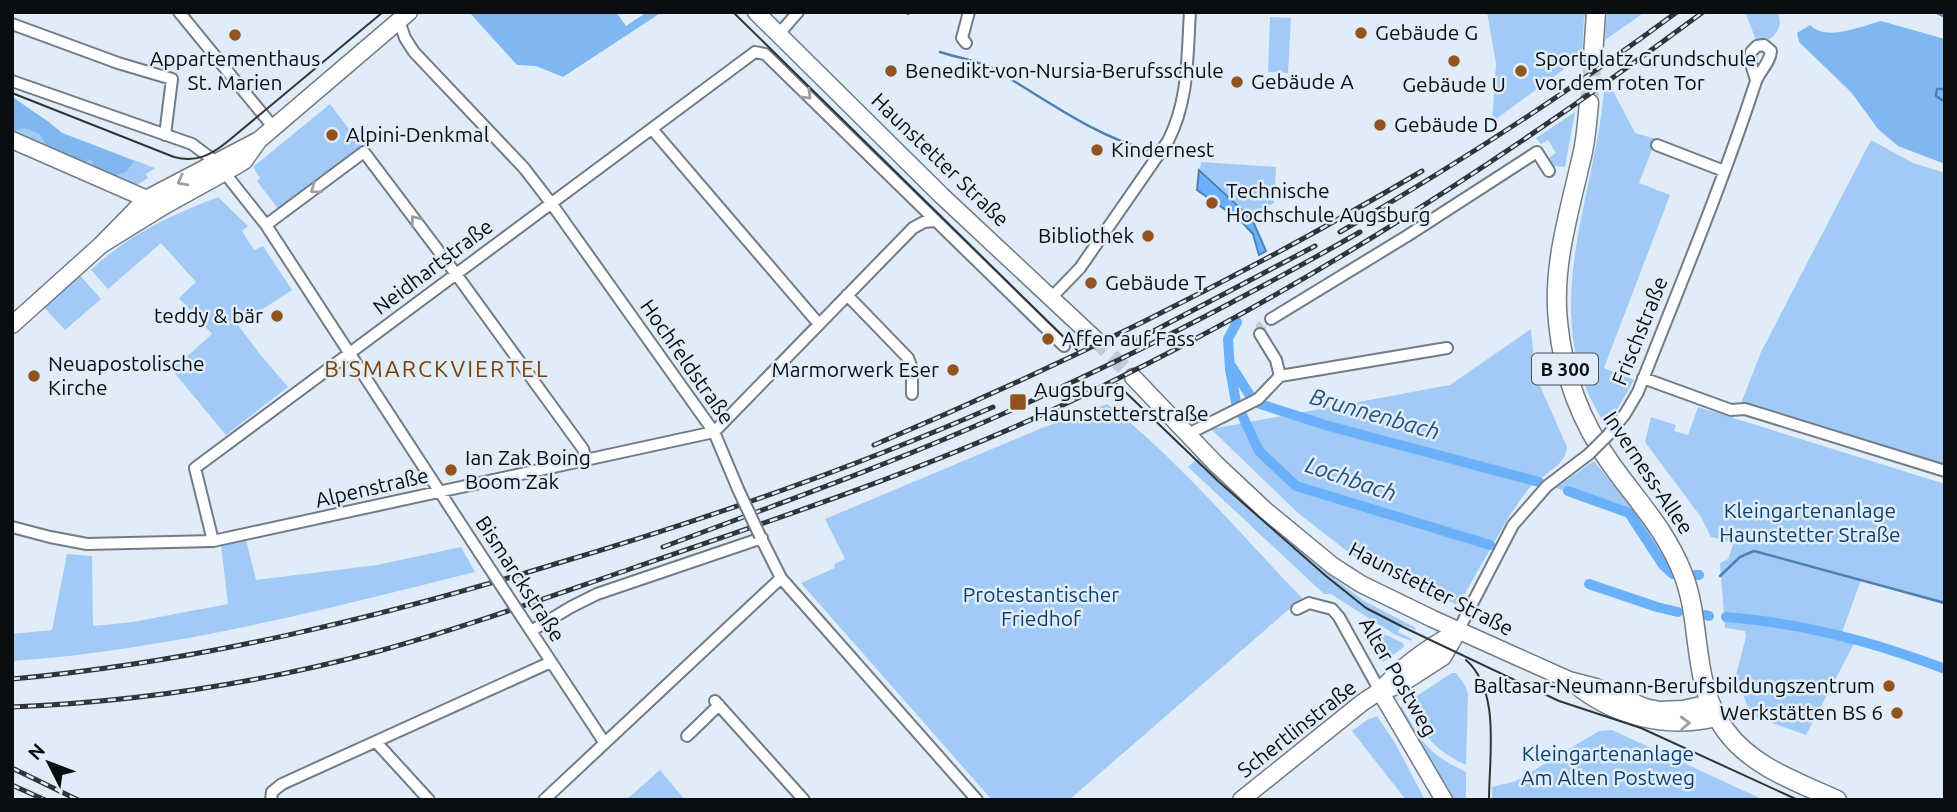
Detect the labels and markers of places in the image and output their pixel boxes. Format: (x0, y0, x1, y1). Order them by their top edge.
place label: Gebäude G (1375, 20, 1478, 44)
marker: Gebäude G (1353, 25, 1369, 41)
marker: Appartementhaus St. Marien (227, 27, 243, 43)
place label: Appartementhaus St. Marien (150, 46, 320, 94)
place label: Sportplatz Grundschule vor dem roten Tor (1535, 46, 1756, 94)
marker: Gebäude U (1446, 53, 1462, 69)
place label: Benedikt-von-Nursia-Berufsschule (905, 58, 1224, 82)
marker: Benedikt-von-Nursia-Berufsschule (883, 63, 899, 79)
marker: Sportplatz Grundschule vor dem roten Tor (1513, 63, 1529, 79)
place label: Gebäude A (1251, 69, 1354, 93)
place label: Gebäude U (1402, 72, 1506, 96)
marker: Gebäude A (1229, 74, 1245, 90)
place label: Gebäude D (1394, 112, 1498, 136)
marker: Gebäude D (1372, 117, 1388, 133)
place label: Alpini-Denkmal (346, 122, 489, 146)
marker: Alpini-Denkmal (324, 127, 340, 143)
place label: Kindernest (1111, 137, 1214, 161)
marker: Kindernest (1089, 142, 1105, 158)
place label: Technische Hochschule Augsburg (1226, 178, 1431, 226)
marker: Technische Hochschule Augsburg (1204, 195, 1220, 211)
place label: Bibliothek (1038, 223, 1134, 247)
marker: Bibliothek (1140, 228, 1156, 244)
place label: Gebäude T (1105, 270, 1206, 294)
marker: Gebäude T (1083, 275, 1099, 291)
place label: teddy & bär (154, 303, 263, 327)
marker: teddy & bär (269, 308, 285, 324)
place label: Affen auf Fass (1062, 326, 1195, 350)
marker: Affen auf Fass (1040, 331, 1056, 347)
place label: Neuapostolische Kirche (48, 351, 205, 399)
place label: Marmorwerk Eser (772, 357, 939, 381)
marker: Marmorwerk Eser (945, 362, 961, 378)
marker: Neuapostolische Kirche (26, 368, 42, 384)
place label: Augsburg Haunstetterstraße (1034, 377, 1209, 425)
marker: Augsburg Haunstetterstraße (1008, 392, 1028, 412)
place label: Ian Zak Boing Boom Zak (465, 445, 591, 493)
marker: Ian Zak Boing Boom Zak (443, 462, 459, 478)
place label: Baltasar-Neumann-Berufsbildungszentrum (1474, 673, 1875, 697)
marker: Baltasar-Neumann-Berufsbildungszentrum (1881, 678, 1897, 694)
place label: Werkstätten BS 6 (1720, 700, 1883, 724)
marker: Werkstätten BS 6 (1889, 705, 1905, 721)

